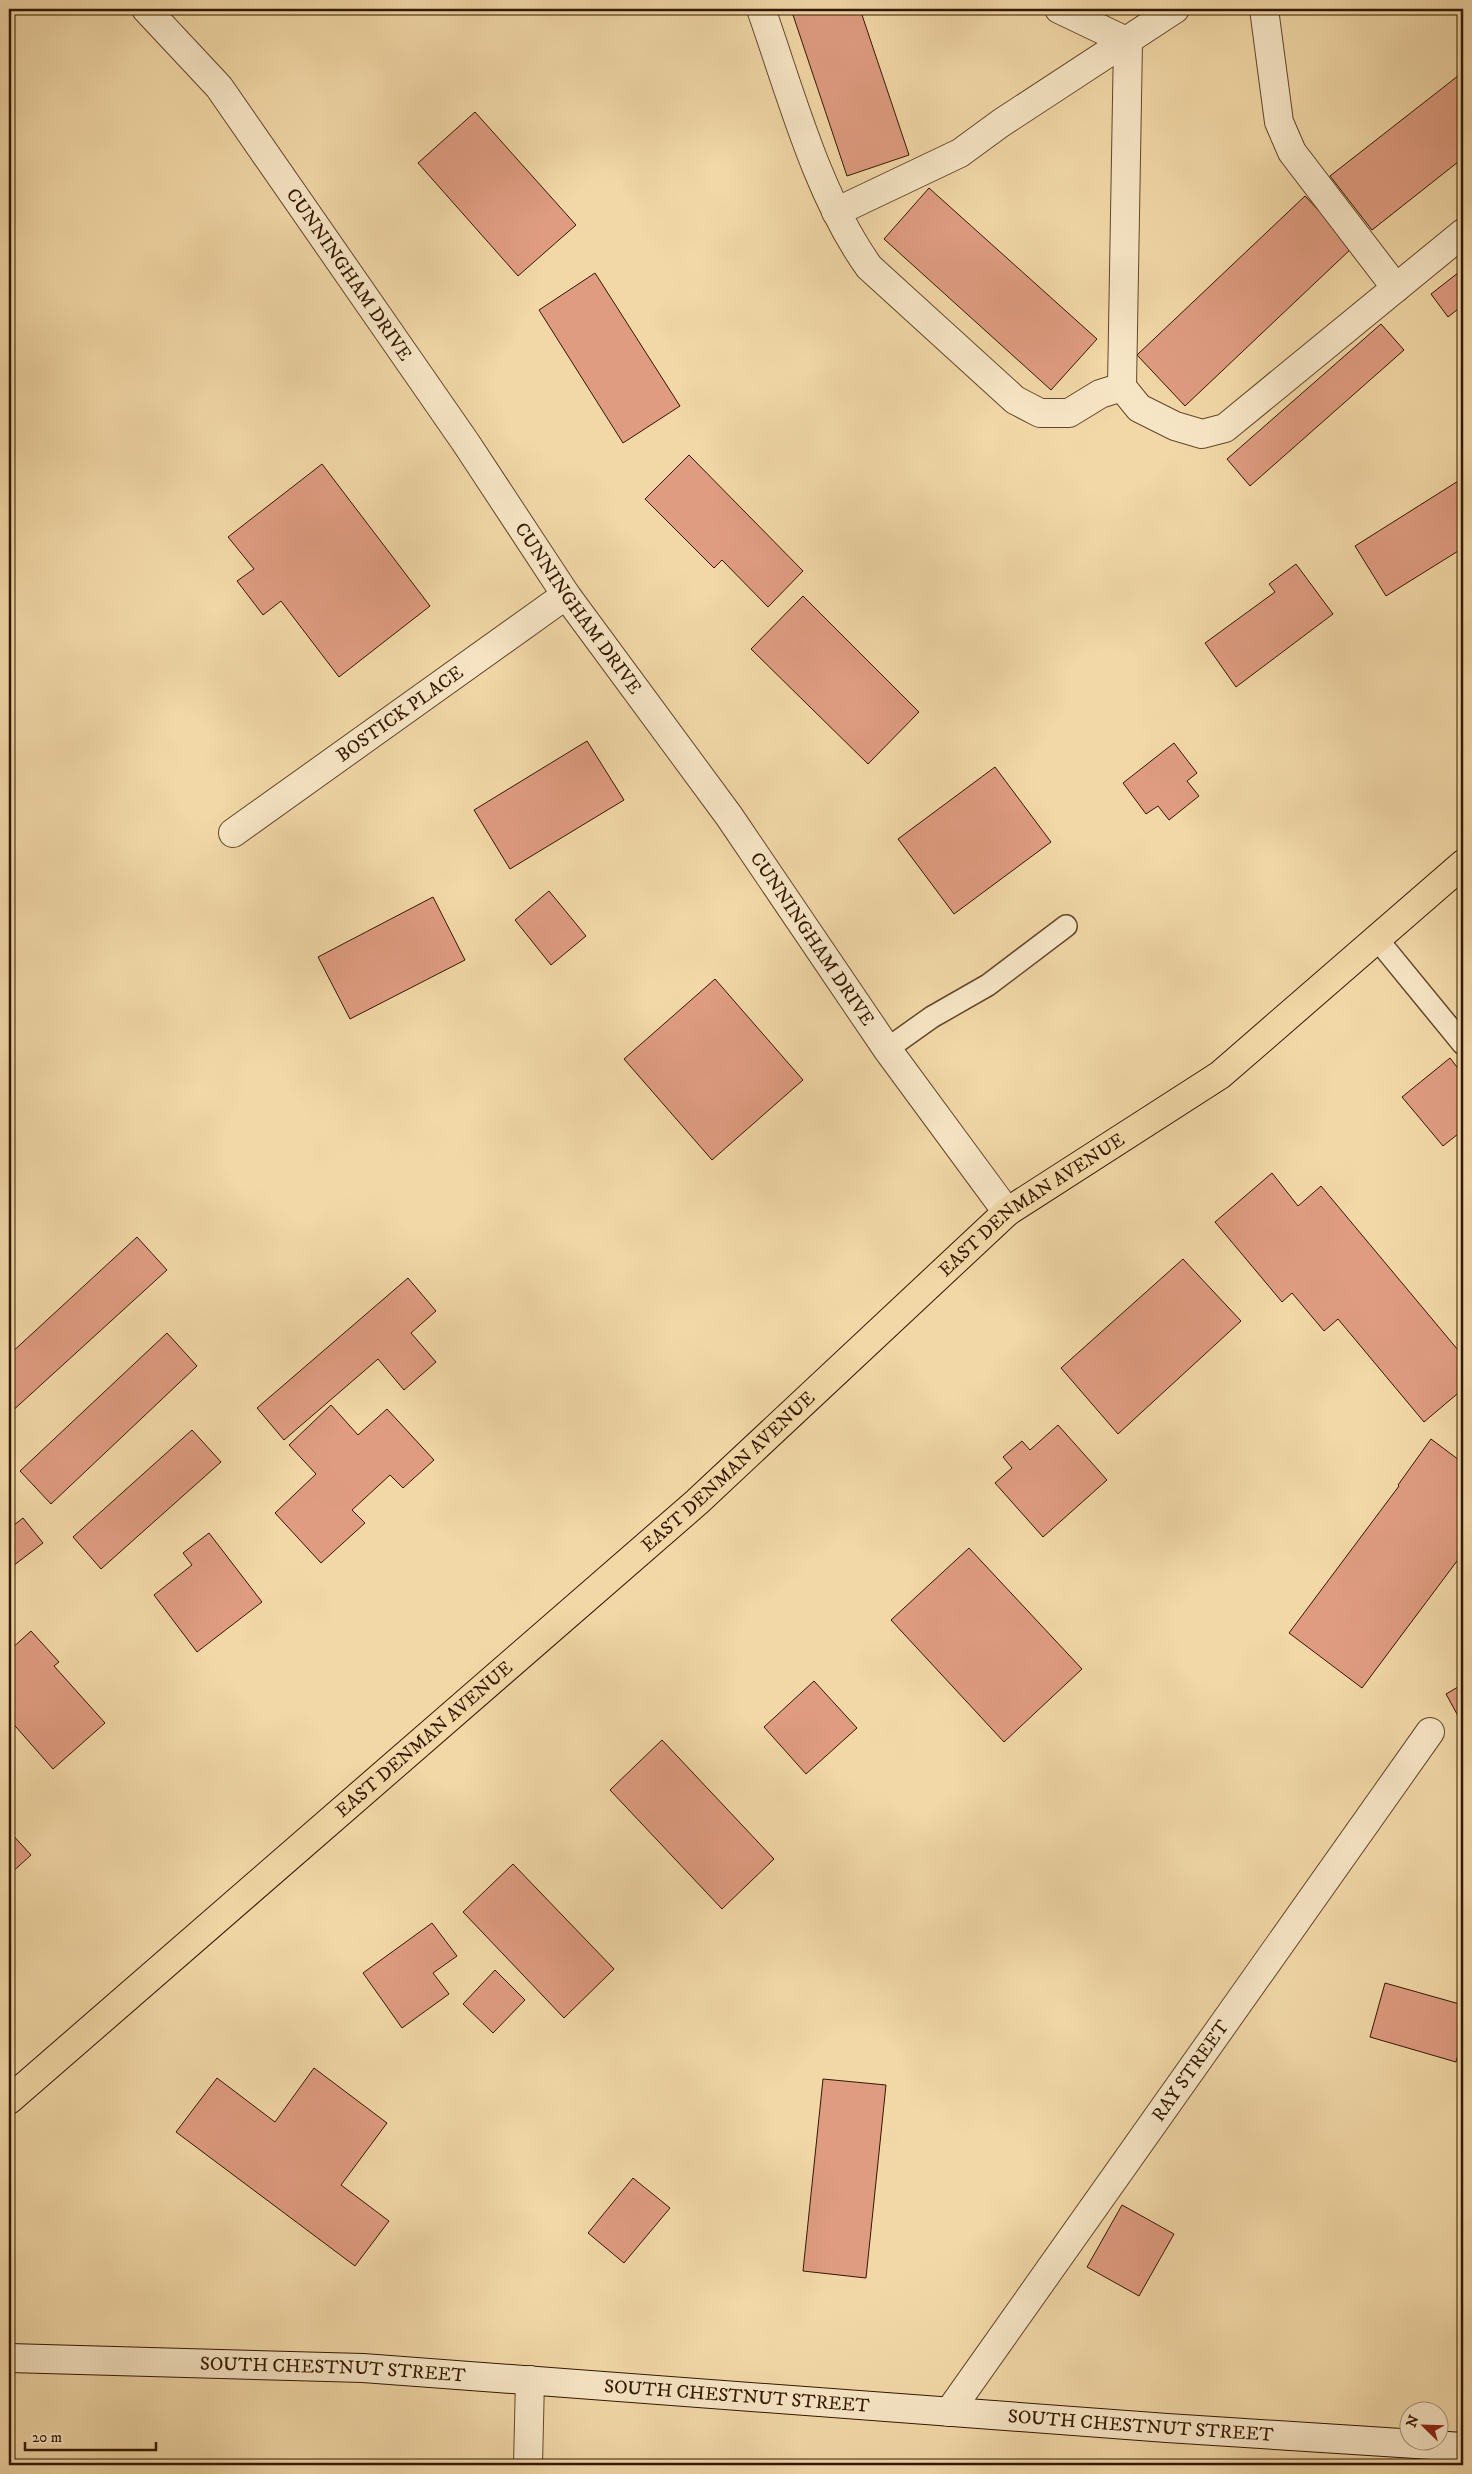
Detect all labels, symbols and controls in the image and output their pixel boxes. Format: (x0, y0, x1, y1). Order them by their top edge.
street label: CUNNINGHAM DRIVE (281, 184, 417, 365)
street label: CUNNINGHAM DRIVE (510, 518, 647, 699)
street label: BOSTICK PLACE (332, 661, 468, 767)
street label: CUNNINGHAM DRIVE (745, 848, 879, 1030)
street label: EAST DENMAN AVENUE (934, 1128, 1129, 1282)
street label: EAST DENMAN AVENUE (637, 1386, 819, 1557)
street label: EAST DENMAN AVENUE (331, 1656, 517, 1822)
street label: RAY STREET (1147, 2015, 1234, 2126)
street label: SOUTH CHESTNUT STREET (200, 2352, 467, 2387)
street label: SOUTH CHESTNUT STREET (603, 2375, 871, 2417)
north arrow (1400, 2402, 1450, 2452)
street label: SOUTH CHESTNUT STREET (1007, 2405, 1275, 2446)
text: N (1402, 2412, 1424, 2430)
scale bar (25, 2419, 156, 2451)
text: 20 m (32, 2428, 62, 2447)

